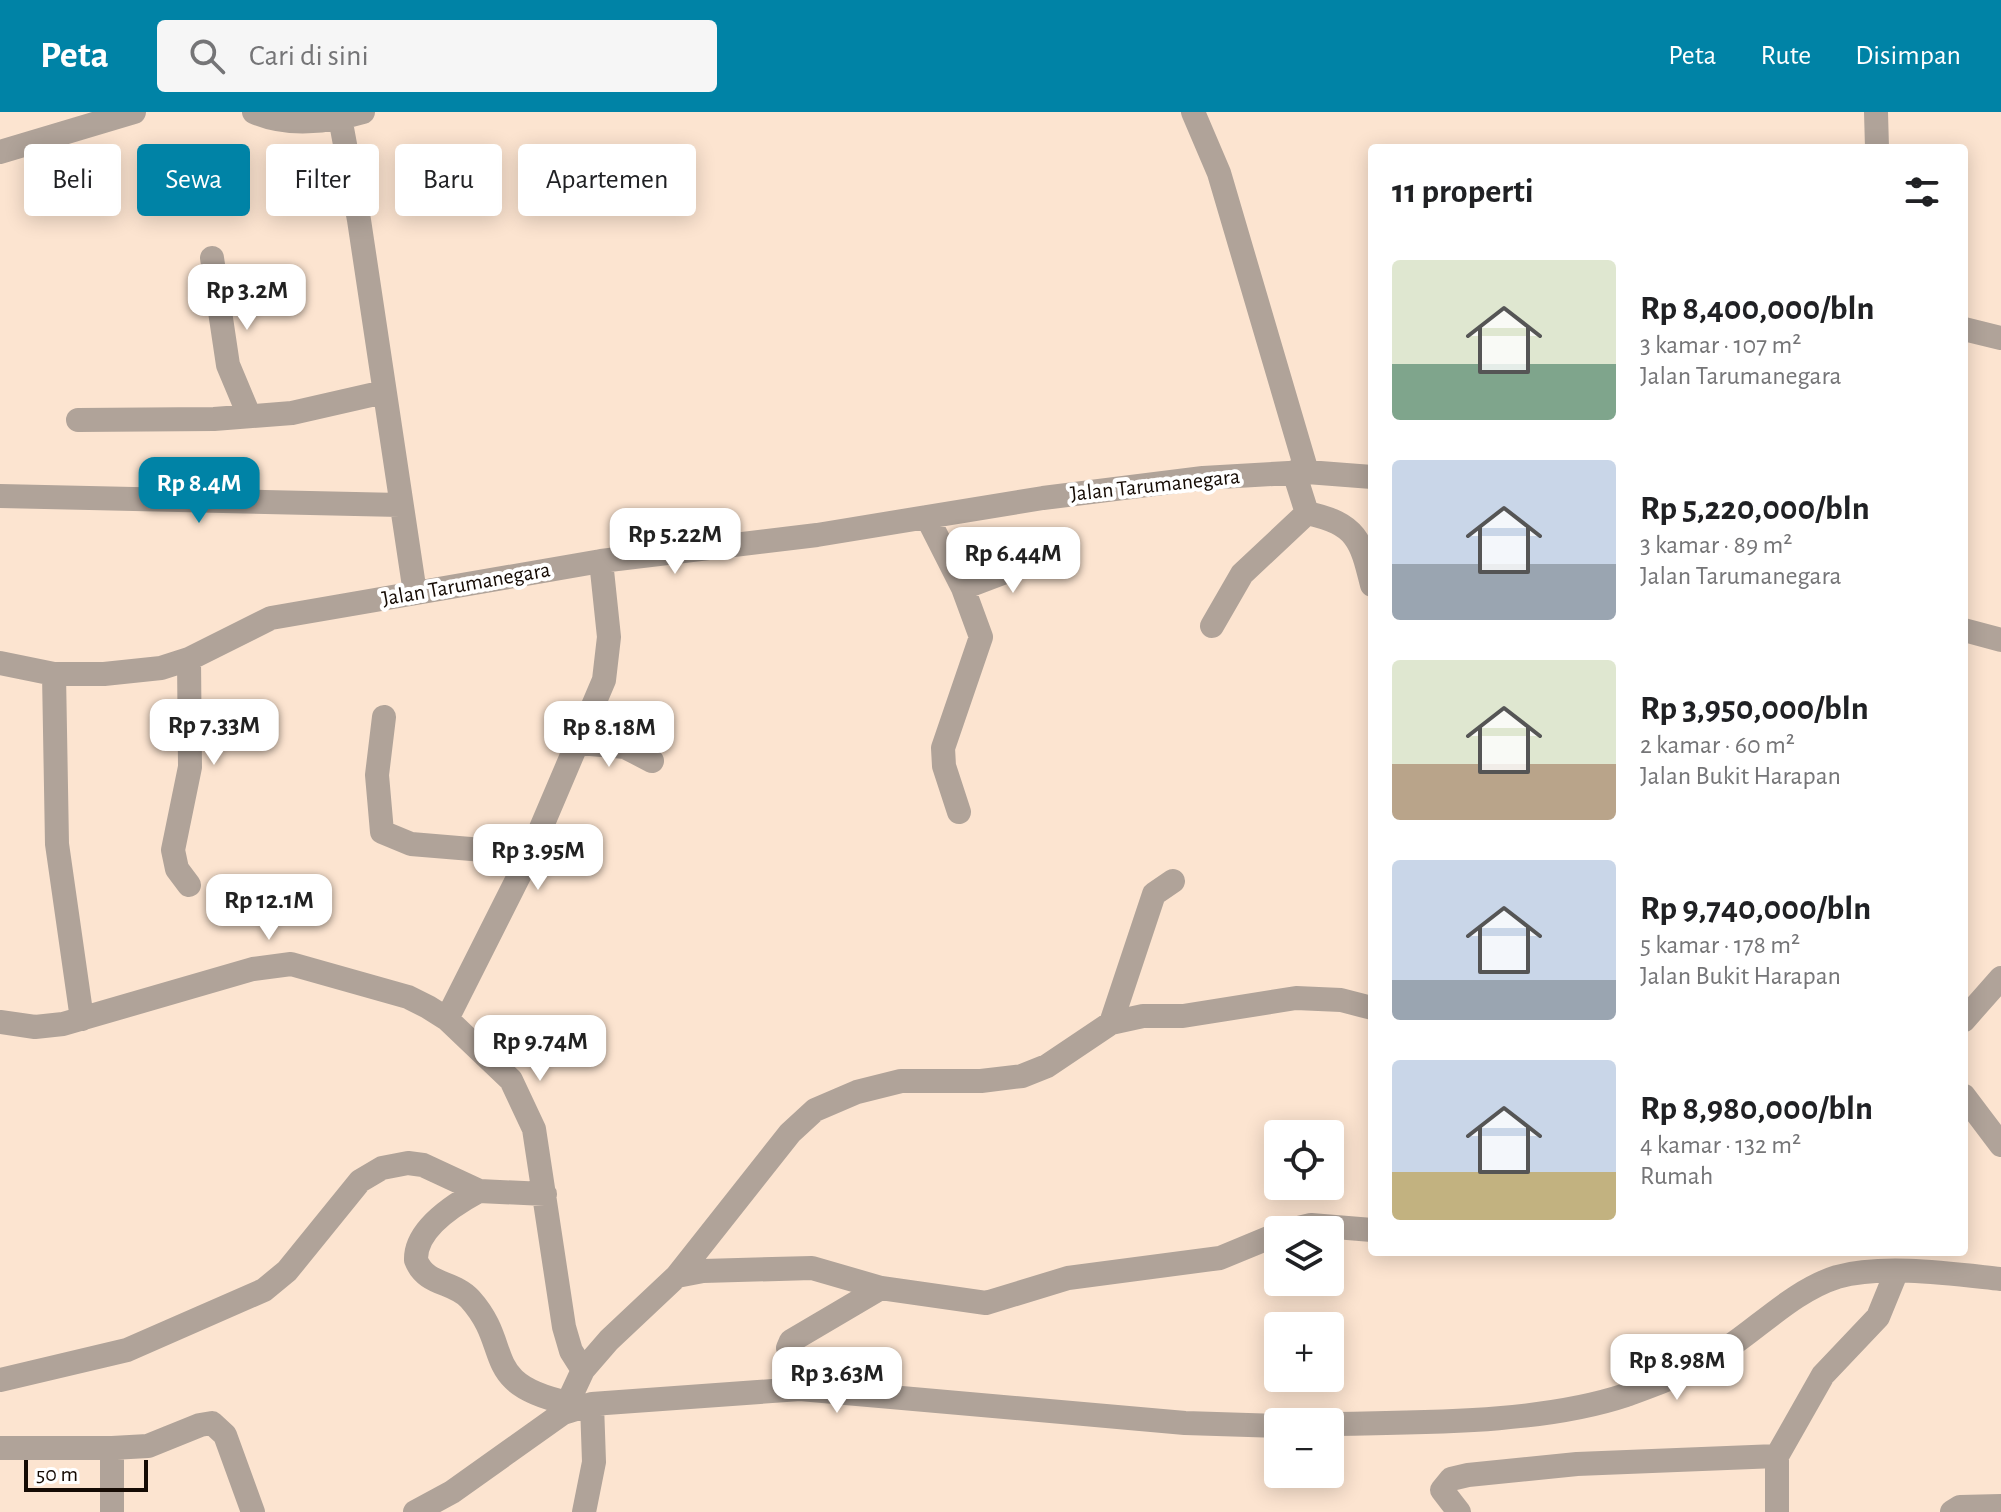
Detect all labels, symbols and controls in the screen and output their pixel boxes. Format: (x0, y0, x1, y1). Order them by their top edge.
search box (157, 20, 717, 92)
icon: search (185, 34, 229, 78)
text: Peta (40, 37, 109, 75)
text: Cari di sini (249, 41, 369, 71)
text: Peta (1668, 42, 1717, 70)
text: Rute (1761, 42, 1811, 70)
text: Disimpan (1855, 42, 1961, 70)
chip: Beli (24, 144, 121, 216)
chip: Sewa (137, 144, 250, 216)
chip: Filter (266, 144, 379, 216)
chip: Baru (395, 144, 502, 216)
chip: Apartemen (518, 144, 696, 216)
icon: filters (1900, 170, 1944, 214)
text: 11 properti (1392, 175, 1534, 209)
pin: Rp 3.2M (173, 264, 321, 332)
text: Rp 3.2M (206, 277, 288, 303)
icon: home (1456, 292, 1552, 388)
text: Rp 8,400,000/bln (1640, 292, 1875, 326)
text: 3 kamar · 107 m² (1640, 332, 1801, 358)
text: Jalan Tarumanegara (1640, 363, 1842, 389)
pin: Rp 8.4M (125, 457, 273, 525)
street label: Jalan Tarumanegara (1069, 465, 1241, 505)
text: Rp 8.4M (157, 470, 241, 496)
icon: home (1456, 492, 1552, 588)
text: Rp 5,220,000/bln (1640, 492, 1870, 526)
pin: Rp 5.22M (592, 508, 758, 576)
text: Rp 5.22M (628, 521, 722, 547)
pin: Rp 6.44M (930, 527, 1096, 595)
text: 3 kamar · 89 m² (1640, 532, 1792, 558)
text: Rp 6.44M (964, 540, 1062, 566)
street label: Jalan Tarumanegara (380, 558, 552, 610)
text: Jalan Tarumanegara (1640, 563, 1842, 589)
icon: home (1456, 692, 1552, 788)
text: Rp 3,950,000/bln (1640, 692, 1869, 726)
pin: Rp 7.33M (131, 699, 297, 767)
pin: Rp 8.18M (526, 701, 692, 769)
text: Rp 7.33M (168, 712, 260, 738)
text: Rp 8.18M (562, 714, 656, 740)
text: 2 kamar · 60 m² (1640, 732, 1795, 758)
text: Jalan Bukit Harapan (1640, 763, 1841, 789)
pin: Rp 3.95M (455, 824, 621, 892)
text: Rp 3.95M (491, 837, 585, 863)
pin: Rp 12.1M (186, 874, 352, 942)
text: Rp 12.1M (224, 887, 314, 913)
icon: home (1456, 892, 1552, 988)
text: Rp 9,740,000/bln (1640, 892, 1871, 926)
text: 5 kamar · 178 m² (1640, 932, 1800, 958)
text: Jalan Bukit Harapan (1640, 963, 1841, 989)
pin: Rp 9.74M (457, 1015, 623, 1083)
text: Rp 9.74M (492, 1028, 588, 1054)
icon: home (1456, 1092, 1552, 1188)
text: Rp 8,980,000/bln (1640, 1092, 1873, 1126)
map controls (1264, 1120, 1344, 1488)
button: locate (1264, 1120, 1344, 1200)
text: 4 kamar · 132 m² (1640, 1132, 1801, 1158)
text: Rumah (1640, 1163, 1713, 1189)
button: layers (1264, 1216, 1344, 1296)
button: + (1264, 1312, 1344, 1392)
pin: Rp 8.98M (1594, 1334, 1760, 1402)
pin: Rp 3.63M (754, 1347, 920, 1415)
text: Rp 8.98M (1628, 1347, 1726, 1373)
text: Rp 3.63M (790, 1360, 884, 1386)
button: − (1264, 1408, 1344, 1488)
scale bar (24, 1456, 148, 1492)
text: 50 m (36, 1463, 78, 1485)

